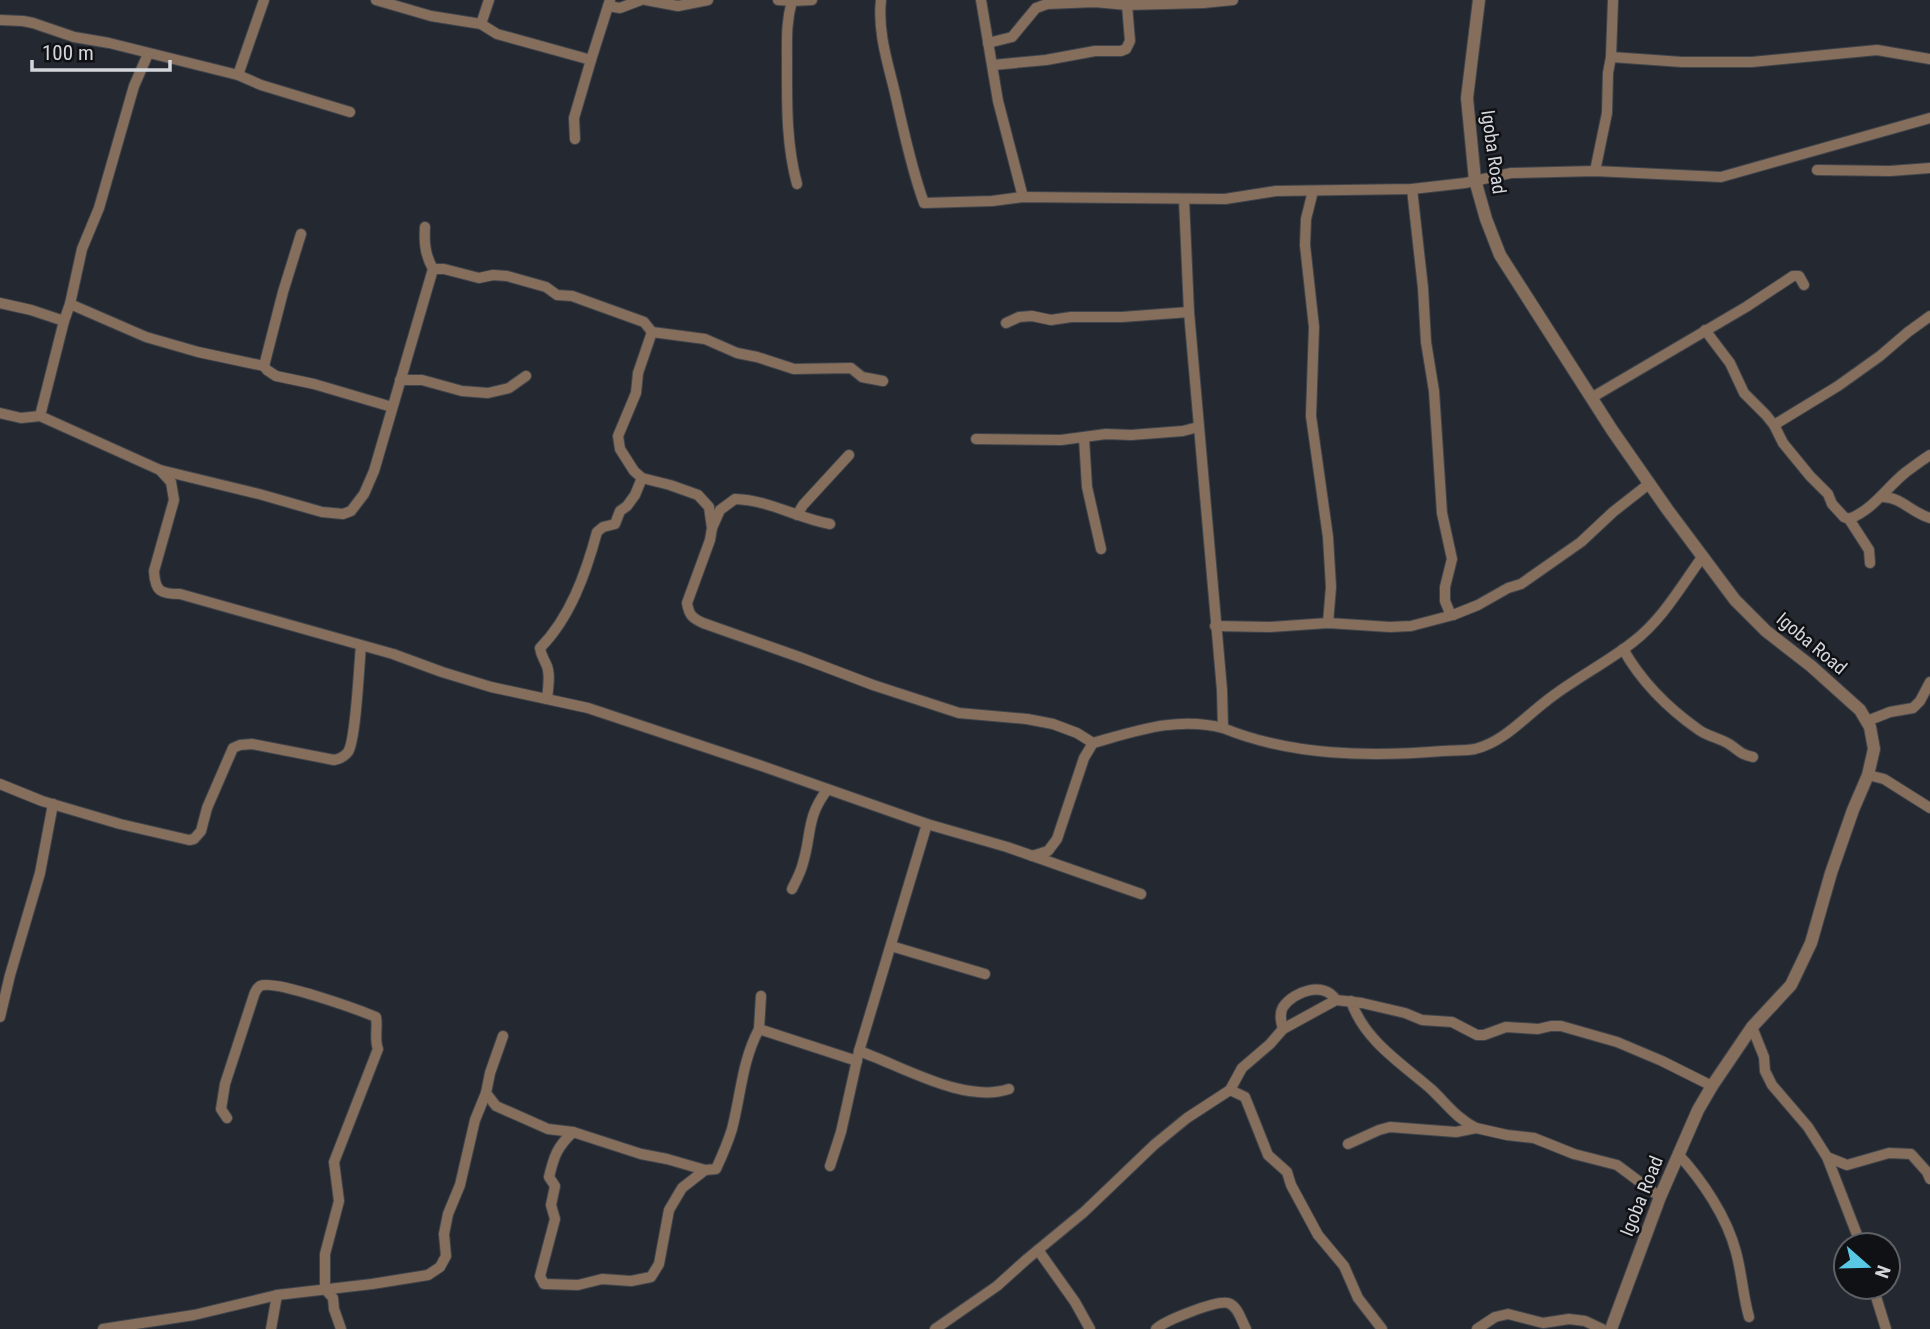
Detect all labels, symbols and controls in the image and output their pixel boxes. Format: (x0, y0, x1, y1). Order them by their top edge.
scale bar (32, 28, 170, 72)
text: 100 m (42, 41, 94, 65)
street label: Igoba Road (1476, 109, 1511, 196)
street label: Igoba Road (1772, 607, 1851, 679)
street label: Igoba Road (1615, 1153, 1668, 1240)
north arrow (1832, 1231, 1902, 1301)
text: N (1870, 1262, 1895, 1281)

